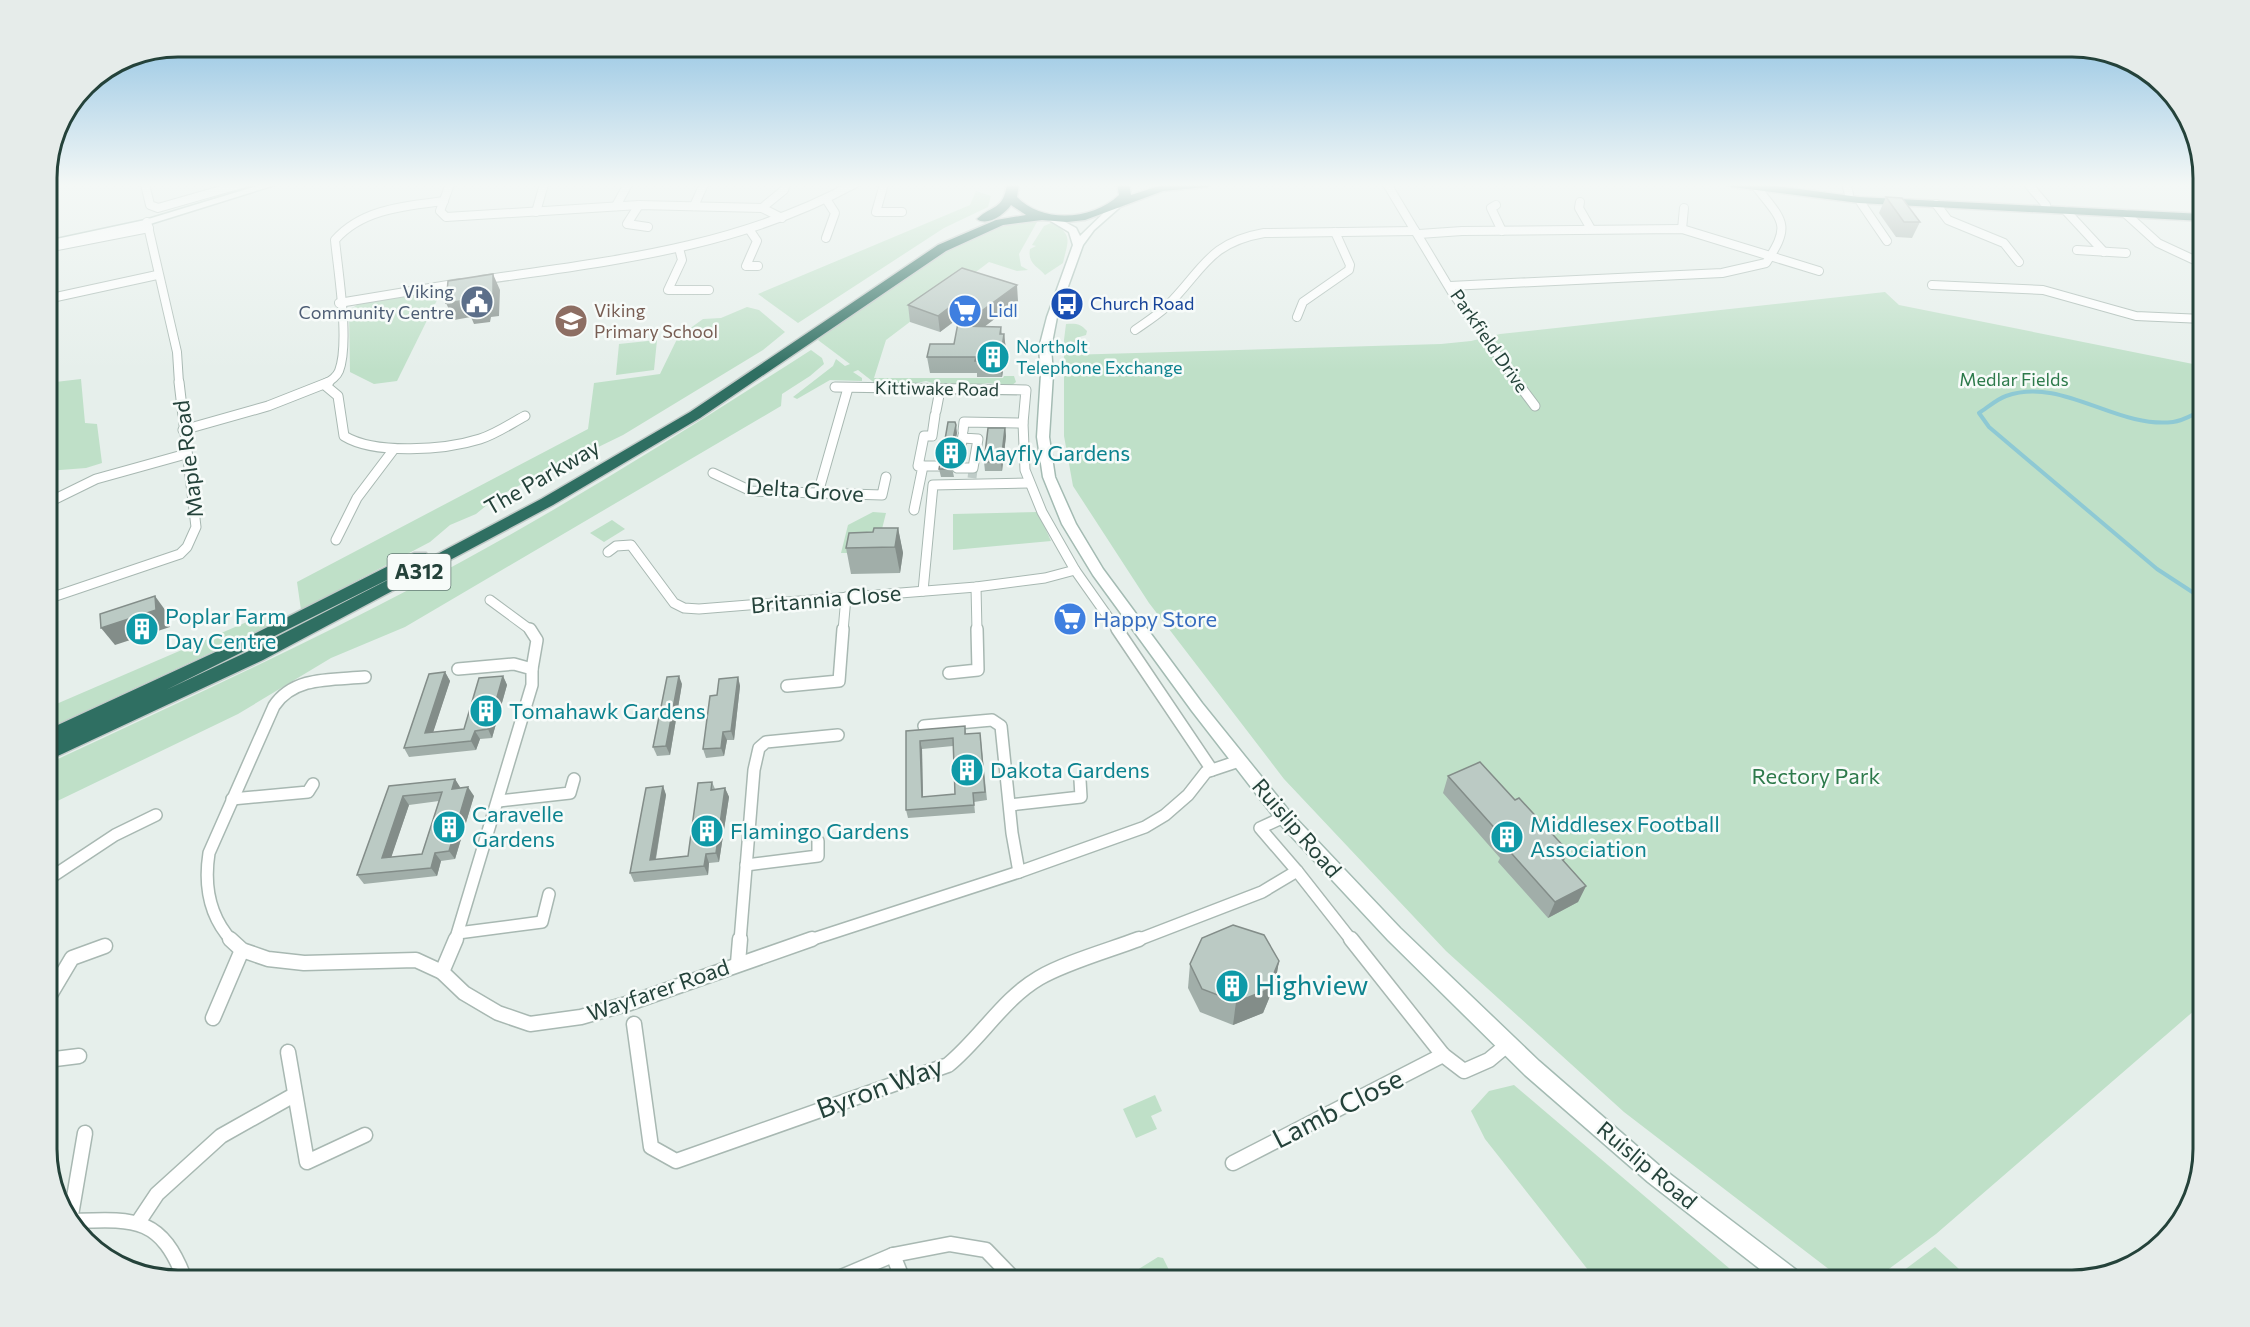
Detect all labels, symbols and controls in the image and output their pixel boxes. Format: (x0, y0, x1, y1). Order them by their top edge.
place label: Viking Community Centre (298, 280, 454, 323)
public building icon: Viking Community Centre (459, 284, 495, 320)
street label: Parkfield Drive (1446, 285, 1533, 396)
bus stop icon: Church Road (1049, 286, 1085, 322)
place label: Church Road (1090, 292, 1194, 314)
supermarket icon: Lidl (947, 293, 983, 329)
place label: Viking Primary School (594, 299, 718, 342)
place label: Lidl (988, 299, 1018, 321)
school or university icon: Viking Primary School (553, 303, 589, 339)
place label: Northolt Telephone Exchange (1016, 335, 1183, 378)
building icon: Northolt Telephone Exchange (975, 339, 1011, 375)
park label: Medlar Fields (1959, 368, 2069, 390)
street label: Kittiwake Road (875, 376, 999, 400)
street label: Maple Road (167, 399, 208, 519)
street label: The Parkway (479, 433, 604, 520)
building icon: Mayfly Gardens (933, 435, 969, 471)
place label: Mayfly Gardens (974, 439, 1130, 466)
street label: Delta Grove (745, 472, 865, 507)
road number: A312 (388, 554, 450, 590)
street label: Britannia Close (750, 578, 902, 619)
supermarket icon: Happy Store (1052, 601, 1088, 637)
place label: Poplar Farm Day Centre (165, 602, 286, 654)
place label: Happy Store (1093, 605, 1217, 632)
building icon: Poplar Farm Day Centre (124, 611, 160, 647)
building icon: Tomahawk Gardens (468, 693, 504, 729)
place label: Tomahawk Gardens (509, 697, 706, 724)
building icon: Dakota Gardens (949, 752, 985, 788)
place label: Dakota Gardens (990, 756, 1150, 783)
park label: Rectory Park (1752, 762, 1881, 789)
street label: Ruislip Road (1247, 773, 1348, 883)
place label: Caravelle Gardens (472, 800, 564, 852)
building icon: Caravelle Gardens (431, 809, 467, 845)
place label: Middlesex Football Association (1530, 810, 1720, 862)
building icon: Flamingo Gardens (689, 813, 725, 849)
place label: Flamingo Gardens (730, 817, 909, 844)
building icon: Middlesex Football Association (1489, 819, 1525, 855)
street label: Wayfarer Road (583, 953, 732, 1026)
building icon: Highview (1214, 968, 1250, 1004)
place label: Highview (1255, 968, 1368, 1001)
street label: Byron Way (812, 1048, 947, 1125)
street label: Lamb Close (1267, 1061, 1408, 1155)
street label: Ruislip Road (1592, 1115, 1703, 1214)

